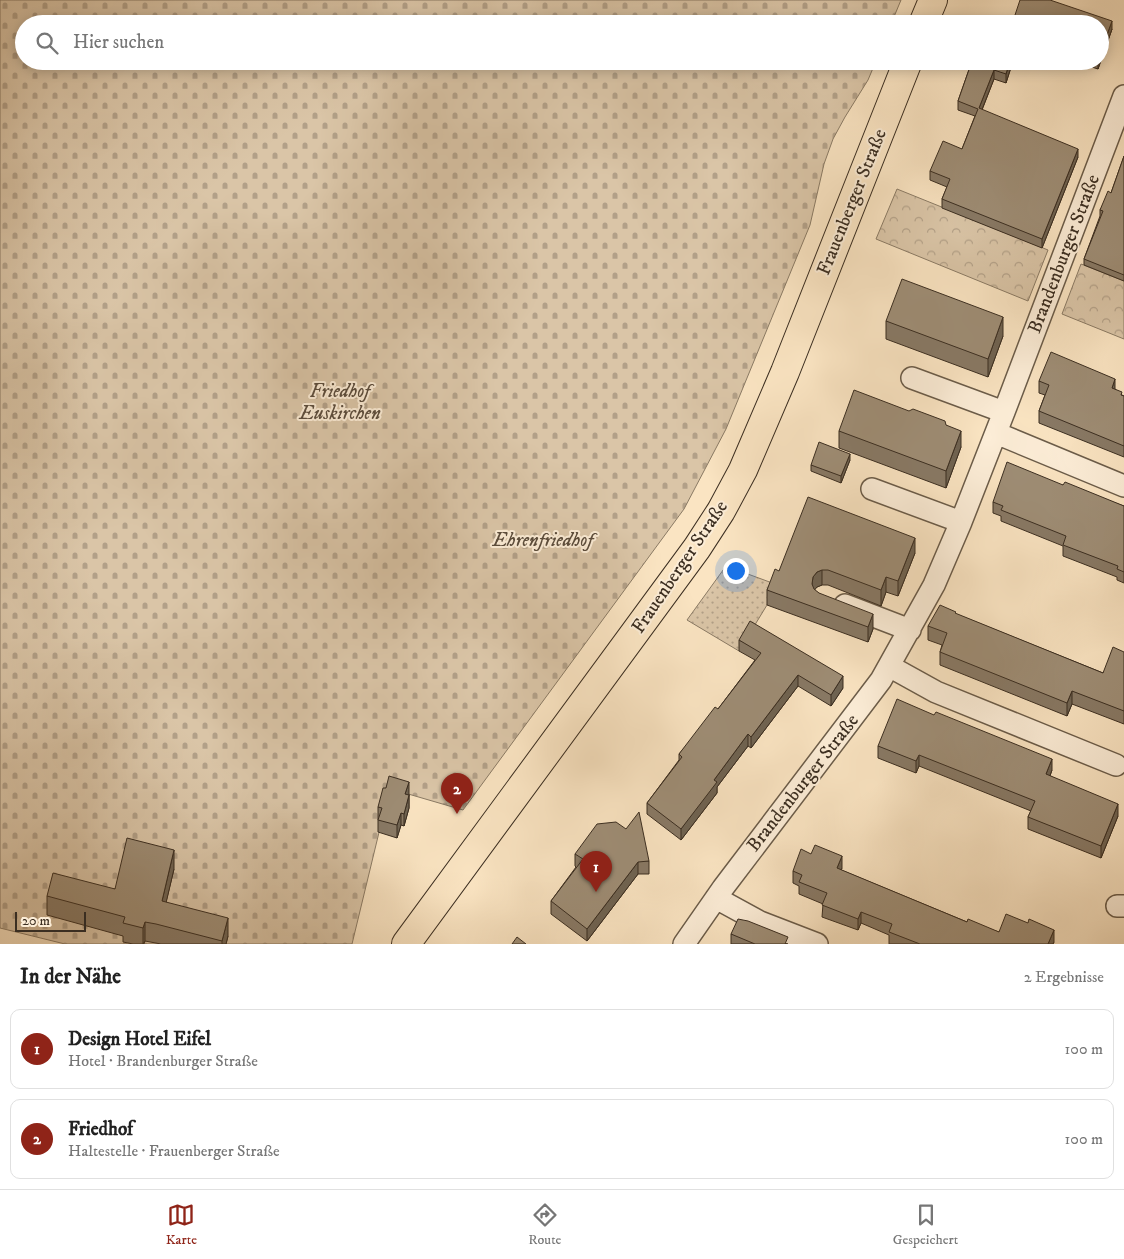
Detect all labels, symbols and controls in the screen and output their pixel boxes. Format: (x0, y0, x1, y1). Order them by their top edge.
search box (15, 15, 1109, 70)
icon: search (33, 29, 61, 57)
text: Hier suchen (73, 31, 164, 54)
street label: Frauenberger Straße (812, 126, 892, 278)
street label: Brandenburger Straße (1023, 171, 1105, 337)
park label: Friedhof Euskirchen (298, 380, 381, 425)
street label: Frauenberger Straße (627, 496, 733, 638)
park label: Ehrenfriedhof (492, 529, 598, 552)
your location (723, 558, 749, 584)
street label: Brandenburger Straße (742, 710, 864, 856)
pin: 2 (441, 773, 473, 814)
pin: 1 (580, 851, 612, 892)
scale bar (15, 909, 86, 932)
text: 20 m (22, 912, 50, 930)
text: In der Nähe (20, 964, 121, 990)
text: 2 Ergebnisse (1024, 967, 1104, 987)
text: Design Hotel Eifel (68, 1028, 211, 1051)
text: 1 (34, 1039, 40, 1059)
text: 100 m (1065, 1039, 1103, 1059)
text: Hotel · Brandenburger Straße (68, 1051, 258, 1071)
text: Friedhof (68, 1118, 133, 1141)
text: 2 (33, 1129, 41, 1149)
text: 100 m (1065, 1129, 1103, 1149)
text: Haltestelle · Frauenberger Straße (68, 1141, 280, 1161)
tab: Karte (166, 1201, 197, 1249)
tab: Route (528, 1201, 561, 1249)
tab: Gespeichert (893, 1201, 958, 1249)

